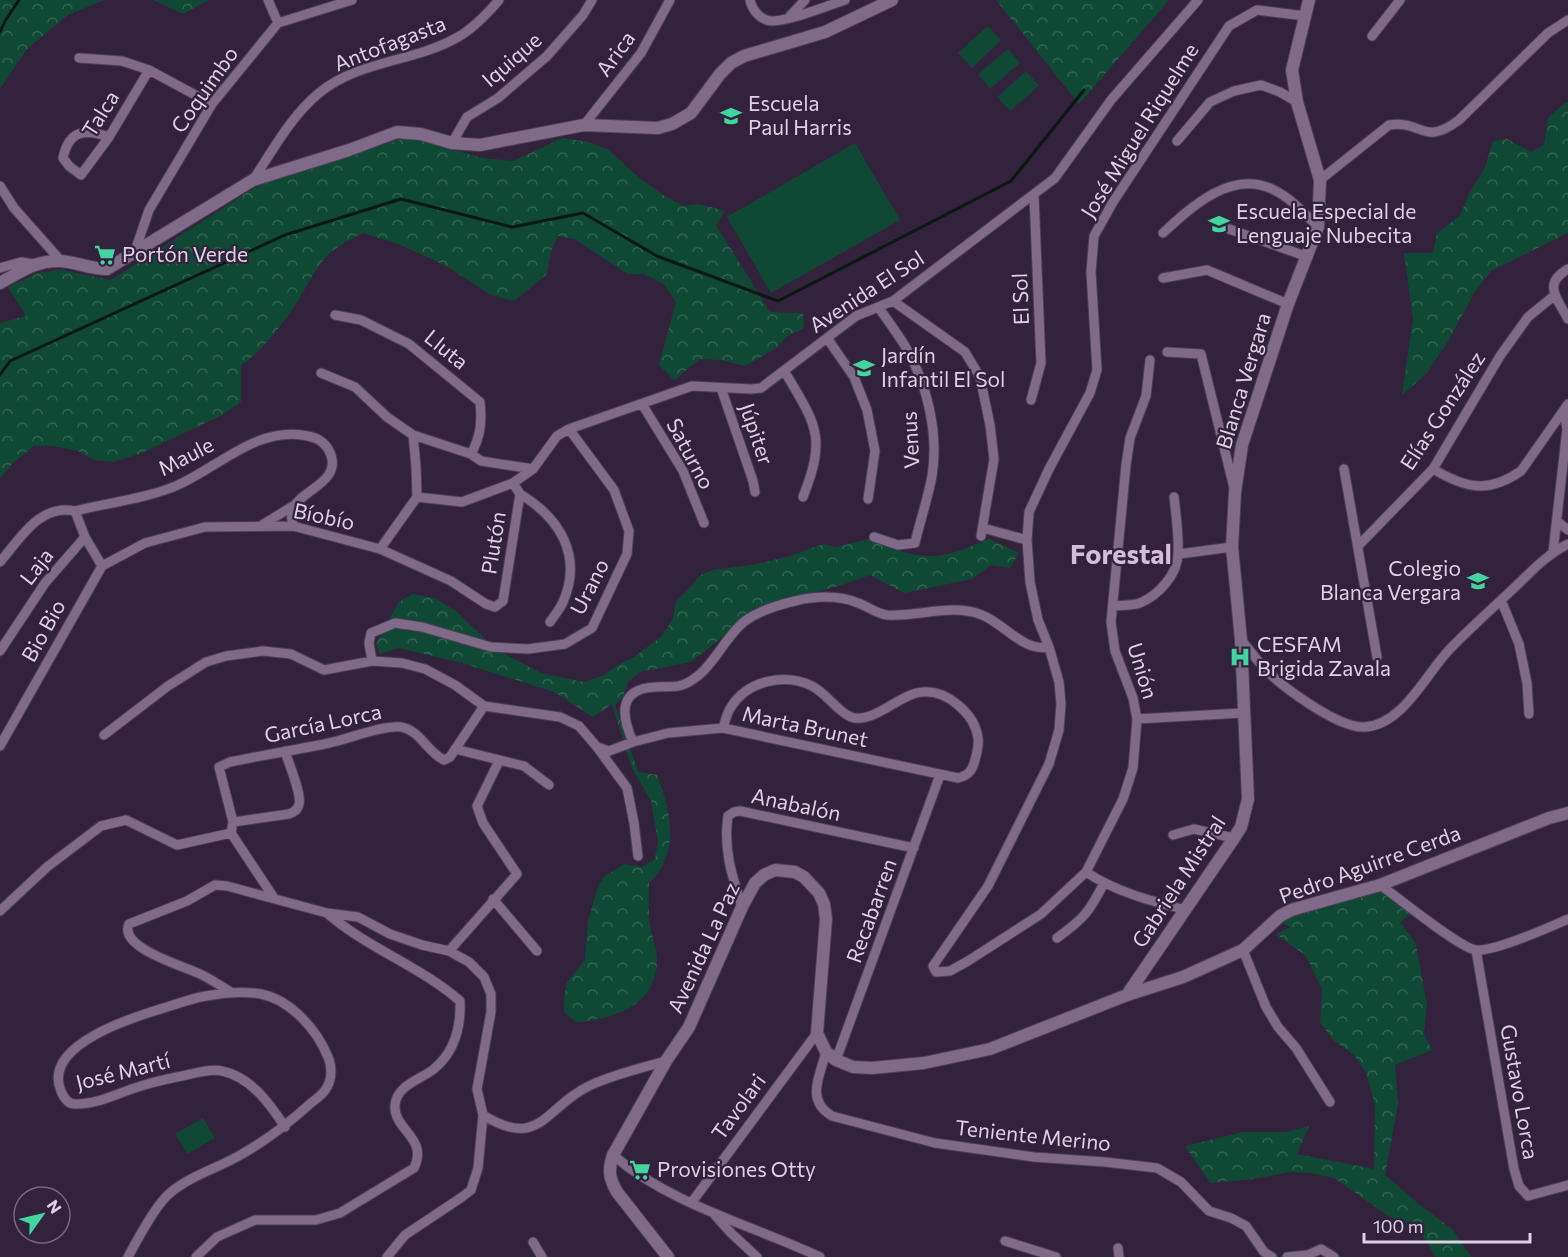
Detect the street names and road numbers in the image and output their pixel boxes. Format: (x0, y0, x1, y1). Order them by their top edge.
street label: Antofagasta (330, 10, 449, 75)
street label: Iquique (476, 26, 546, 91)
street label: Arica (590, 26, 639, 81)
street label: José Miguel Riquelme (1075, 38, 1203, 222)
street label: Coquimbo (165, 41, 243, 137)
street label: Talca (76, 86, 123, 141)
street label: Avenida El Sol (804, 244, 928, 337)
street label: El Sol (1006, 273, 1033, 325)
street label: Blanca Vergara (1210, 309, 1275, 452)
street label: Lluta (420, 324, 474, 374)
street label: Elías González (1394, 346, 1489, 474)
street label: Júpiter (735, 399, 780, 468)
street label: Venus (896, 411, 923, 469)
street label: Saturno (662, 414, 720, 493)
street label: Maule (153, 431, 217, 480)
street label: Bíobío (291, 497, 357, 534)
street label: Plutón (475, 510, 510, 576)
street label: Laja (14, 543, 58, 589)
street label: Urano (564, 554, 613, 618)
street label: Bio Bio (16, 595, 70, 666)
street label: Unión (1123, 639, 1164, 702)
street label: García Lorca (262, 698, 384, 747)
street label: Marta Brunet (740, 700, 871, 751)
street label: Anabalón (749, 782, 843, 825)
street label: Gabriela Mistral (1126, 811, 1230, 952)
street label: Pedro Aguirre Cerda (1275, 819, 1464, 908)
street label: Recabarren (840, 855, 901, 966)
street label: Avenida La Paz (661, 878, 744, 1017)
street label: Gustavo Lorca (1496, 1022, 1545, 1161)
street label: José Martí (73, 1047, 173, 1094)
street label: Tavolari (705, 1068, 770, 1144)
street label: Teniente Merino (954, 1114, 1112, 1155)

